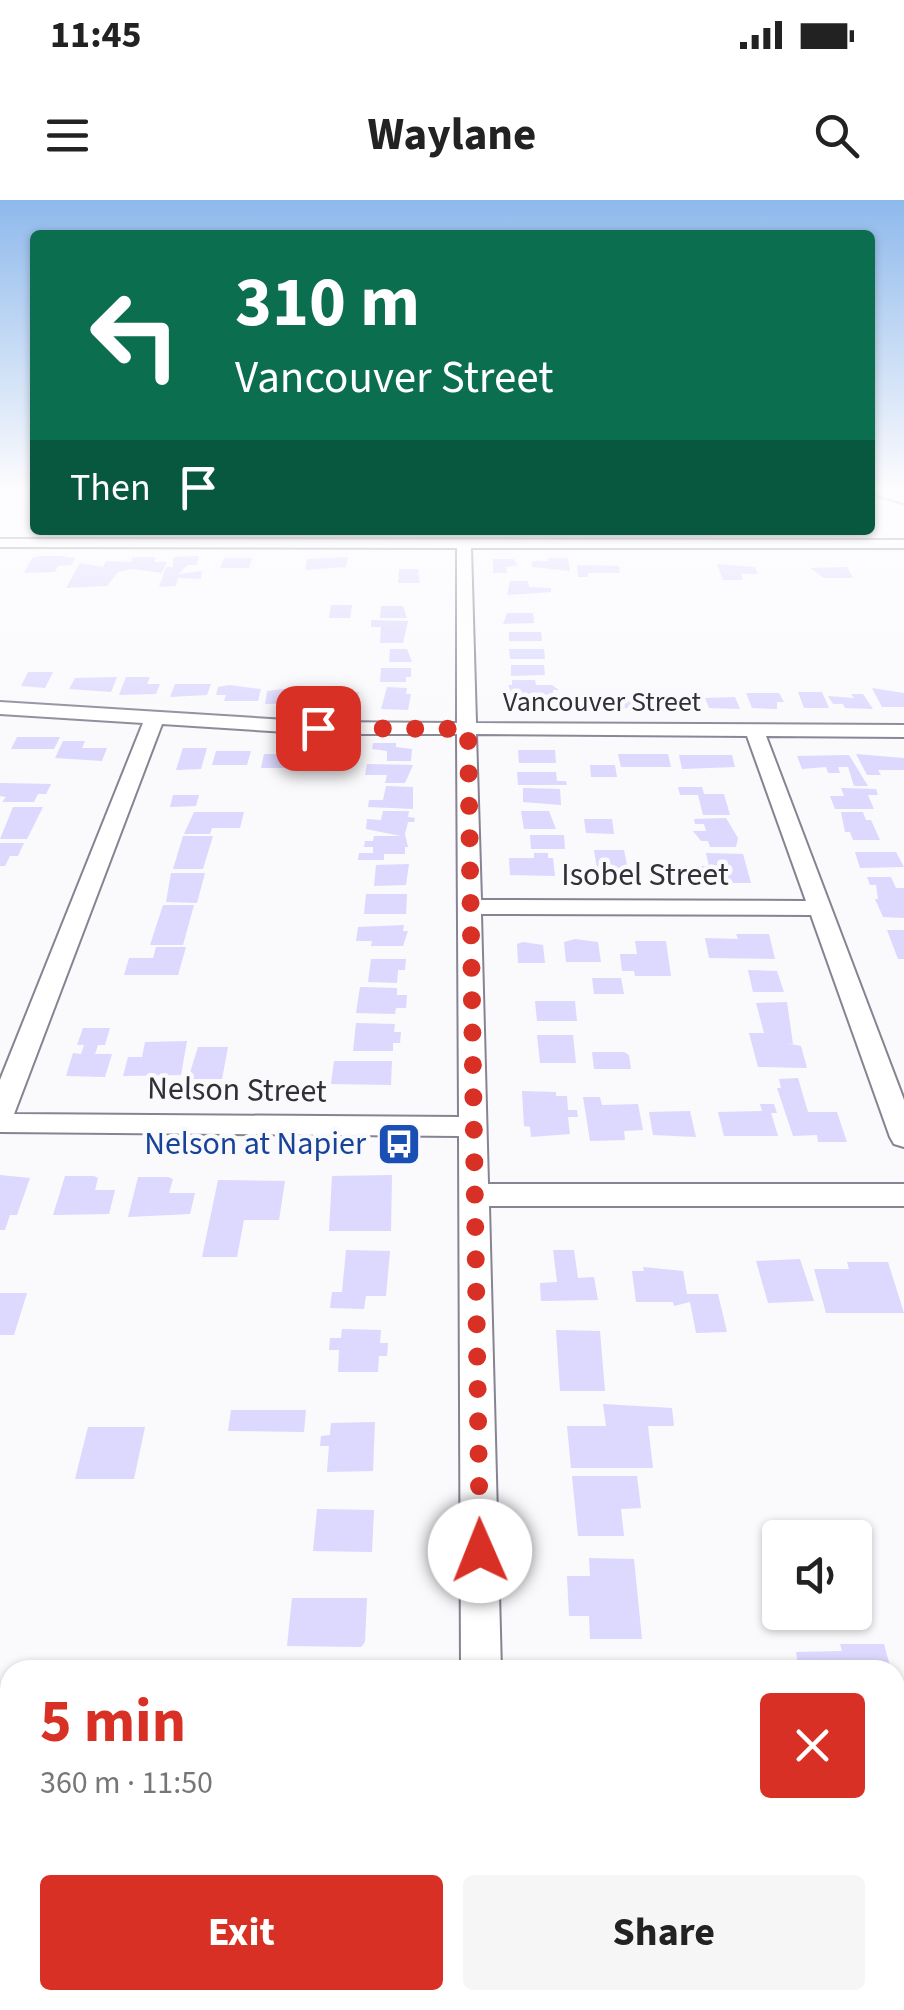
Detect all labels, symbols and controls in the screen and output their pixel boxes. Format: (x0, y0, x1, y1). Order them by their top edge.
text: 11:45 (50, 8, 142, 62)
text: Waylane (368, 103, 536, 167)
icon: menu (40, 108, 95, 163)
icon: search (809, 108, 864, 163)
text: 310 m (235, 253, 420, 353)
icon: left (70, 270, 200, 400)
text: Vancouver Street (235, 346, 553, 410)
icon: arrive (171, 460, 226, 515)
text: Then (70, 461, 151, 515)
street label: Vancouver Street (503, 682, 702, 722)
pin (276, 686, 361, 771)
icon: arrive (291, 701, 346, 756)
street label: Isobel Street (561, 852, 729, 898)
street label: Nelson Street (147, 1065, 327, 1115)
place label: Nelson at Napier (144, 1121, 367, 1167)
bus stop icon: Nelson at Napier (376, 1121, 422, 1167)
position arrow (428, 1499, 532, 1603)
map controls (762, 1520, 872, 1630)
button: sound (762, 1520, 872, 1630)
text: 5 min (40, 1680, 186, 1765)
button: close (760, 1693, 865, 1798)
text: 360 m · 11:50 (40, 1760, 213, 1806)
button: Exit (40, 1875, 443, 1990)
button: Share (463, 1875, 865, 1990)

